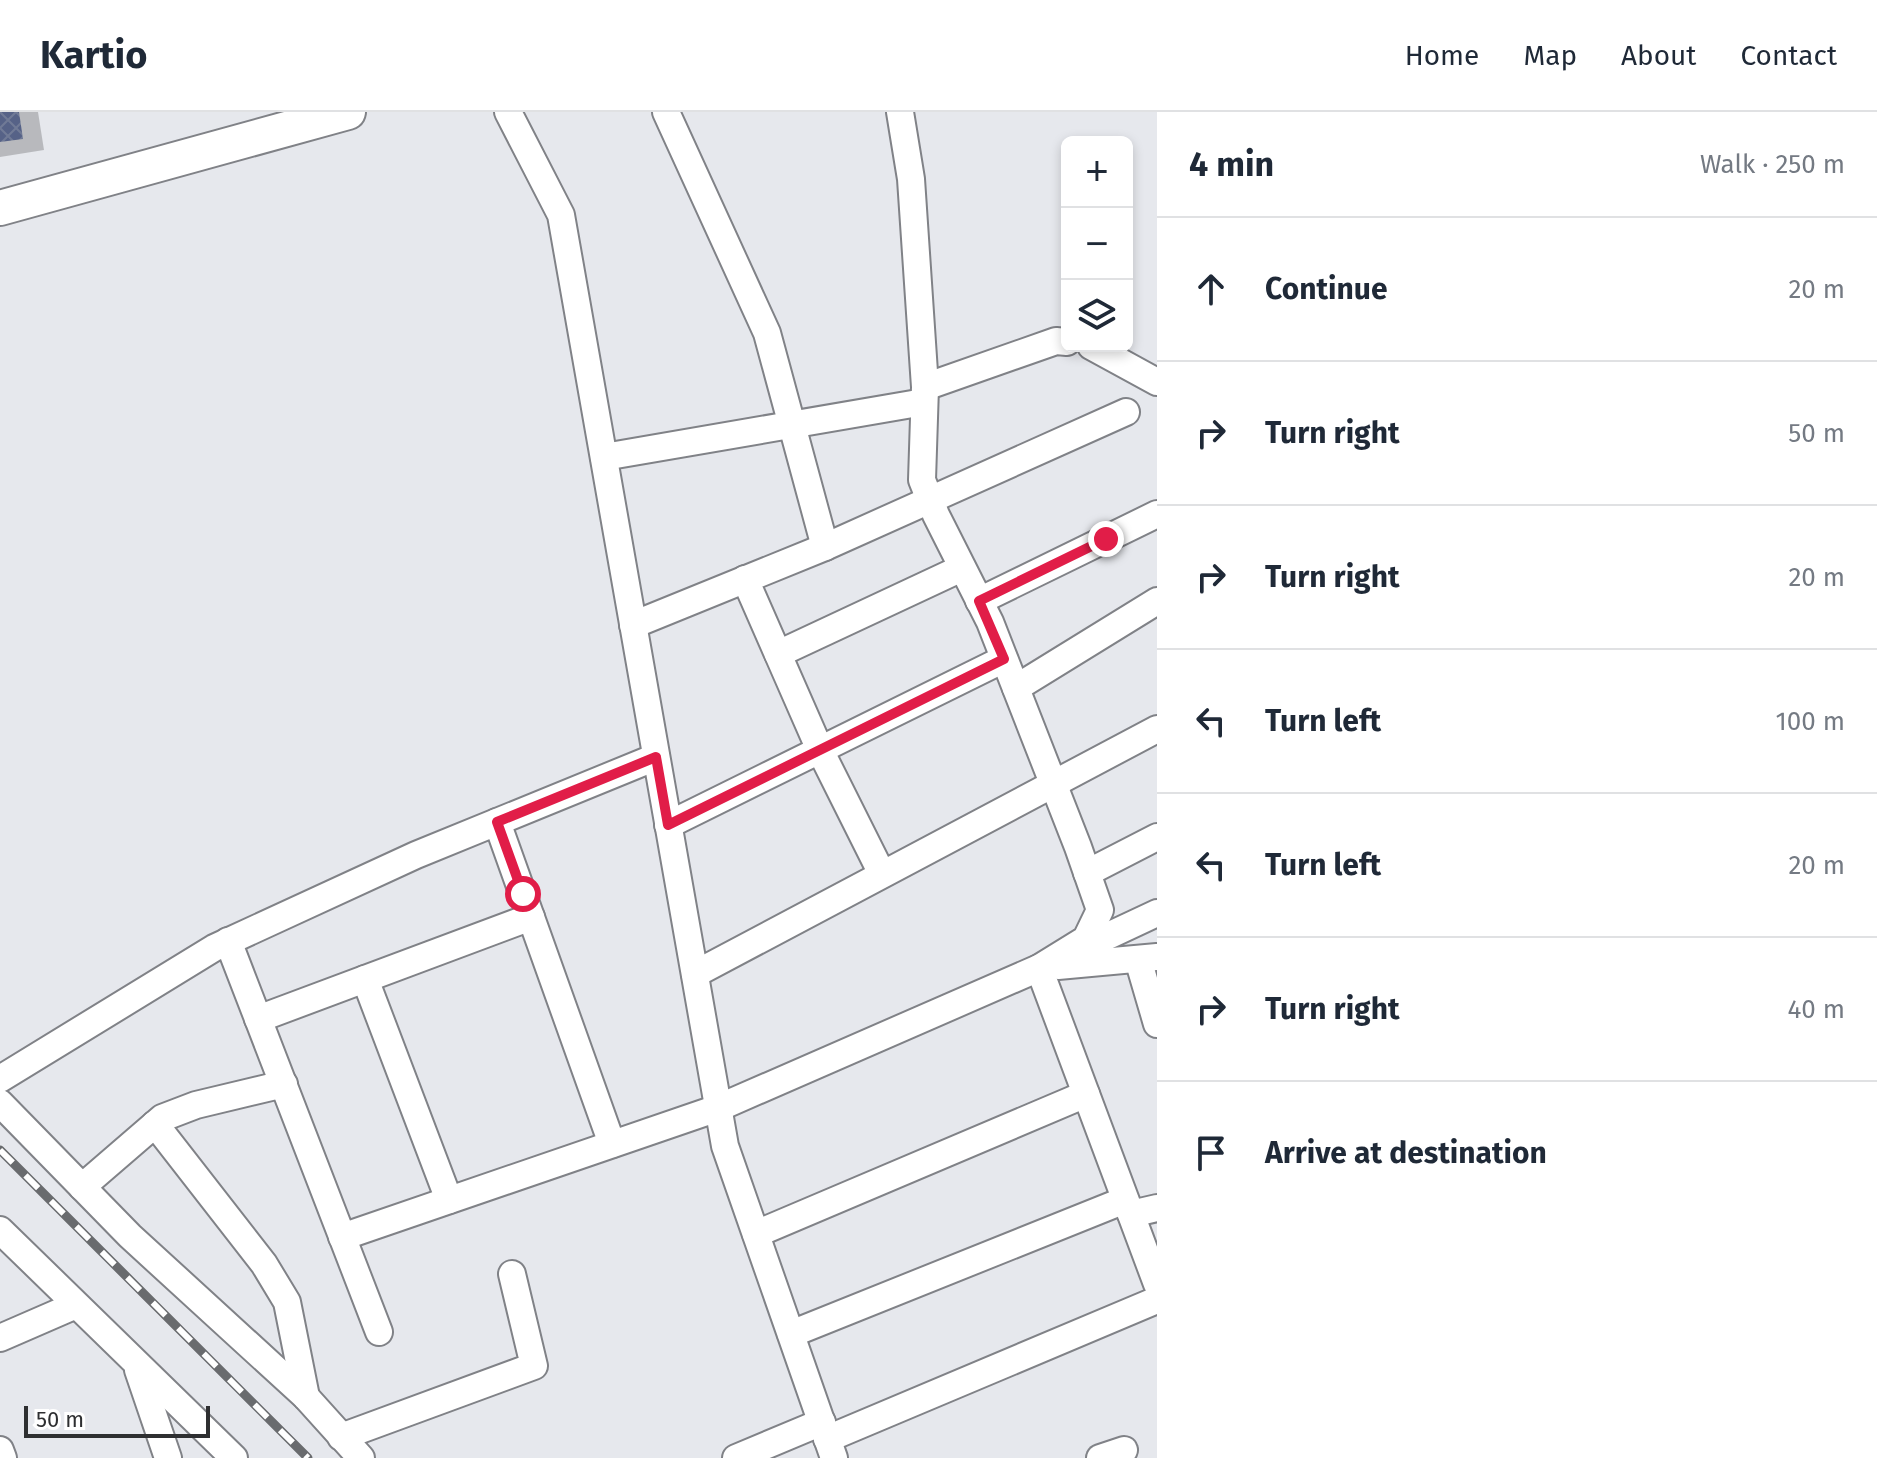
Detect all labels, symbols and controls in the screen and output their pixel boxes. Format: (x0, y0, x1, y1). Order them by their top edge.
text: Kartio (40, 32, 147, 78)
text: Home (1405, 39, 1479, 72)
text: Map (1523, 39, 1577, 72)
text: About (1621, 39, 1696, 72)
text: Contact (1740, 39, 1837, 72)
map controls (1061, 136, 1133, 352)
button: + (1061, 136, 1133, 208)
text: 4 min (1189, 144, 1274, 185)
text: Walk · 250 m (1700, 149, 1845, 180)
button: − (1061, 208, 1133, 280)
icon: ahead (1189, 267, 1233, 311)
text: Continue (1265, 271, 1388, 307)
text: 20 m (1788, 274, 1845, 305)
button: layers (1061, 280, 1133, 352)
icon: right (1189, 411, 1233, 455)
text: Turn right (1265, 415, 1400, 451)
text: 50 m (1788, 418, 1845, 449)
route end (1088, 521, 1124, 557)
icon: right (1189, 555, 1233, 599)
text: Turn right (1265, 559, 1400, 595)
text: 20 m (1788, 562, 1845, 593)
icon: left (1189, 699, 1233, 743)
text: Turn left (1265, 703, 1381, 739)
text: 100 m (1776, 706, 1845, 737)
icon: left (1189, 843, 1233, 887)
text: Turn left (1265, 847, 1381, 883)
text: 20 m (1788, 850, 1845, 881)
route start (505, 876, 541, 912)
icon: right (1189, 987, 1233, 1031)
text: Turn right (1265, 991, 1400, 1027)
text: 40 m (1787, 994, 1845, 1025)
icon: arrive (1189, 1131, 1233, 1175)
text: Arrive at destination (1265, 1135, 1547, 1171)
scale bar (24, 1402, 210, 1438)
text: 50 m (36, 1406, 84, 1433)

